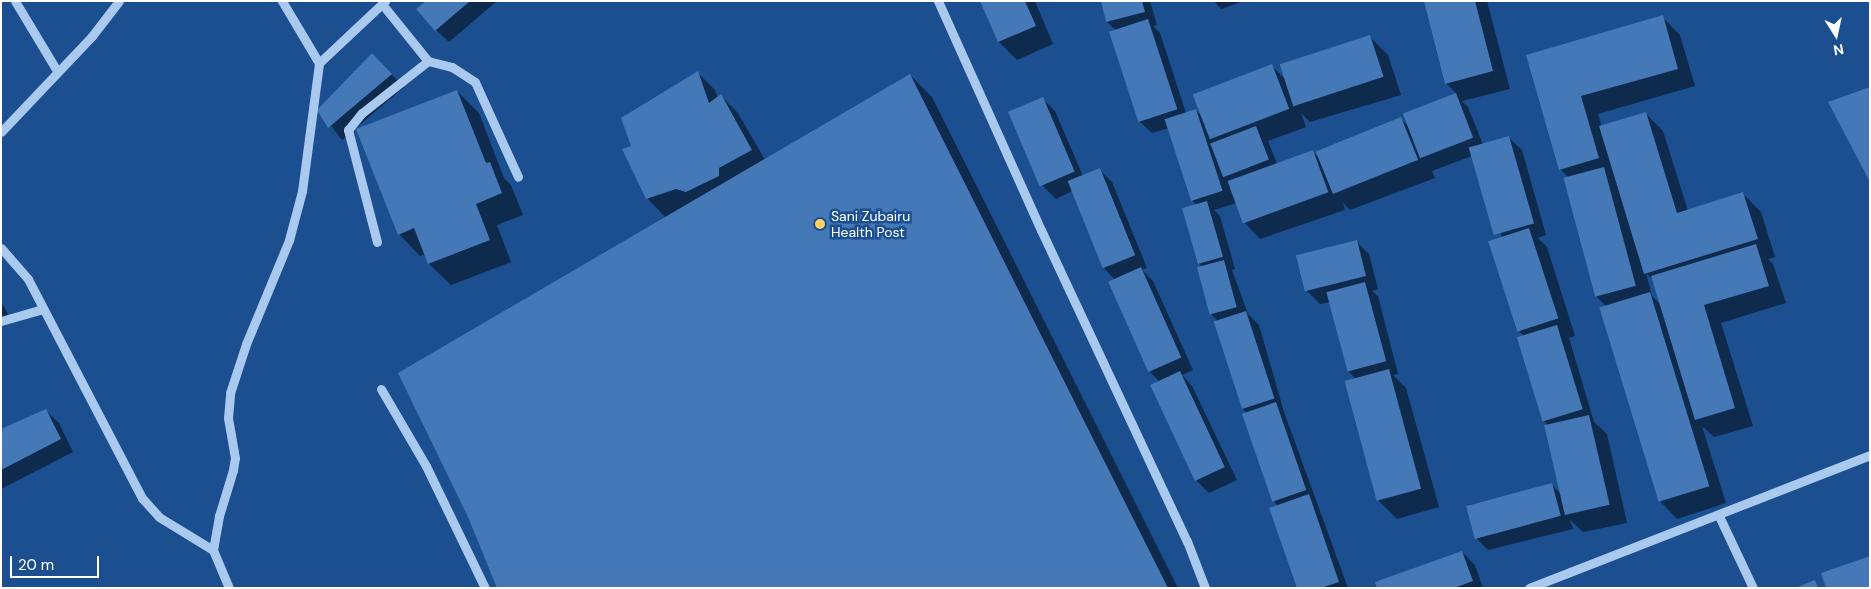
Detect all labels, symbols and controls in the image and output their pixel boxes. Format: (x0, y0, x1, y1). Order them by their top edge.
north arrow (1811, 10, 1861, 60)
text: N (1832, 40, 1845, 60)
place label: Sani Zubairu Health Post (831, 208, 910, 240)
marker: Sani Zubairu Health Post (813, 217, 827, 231)
scale bar (12, 546, 101, 578)
text: 20 m (18, 555, 54, 575)

